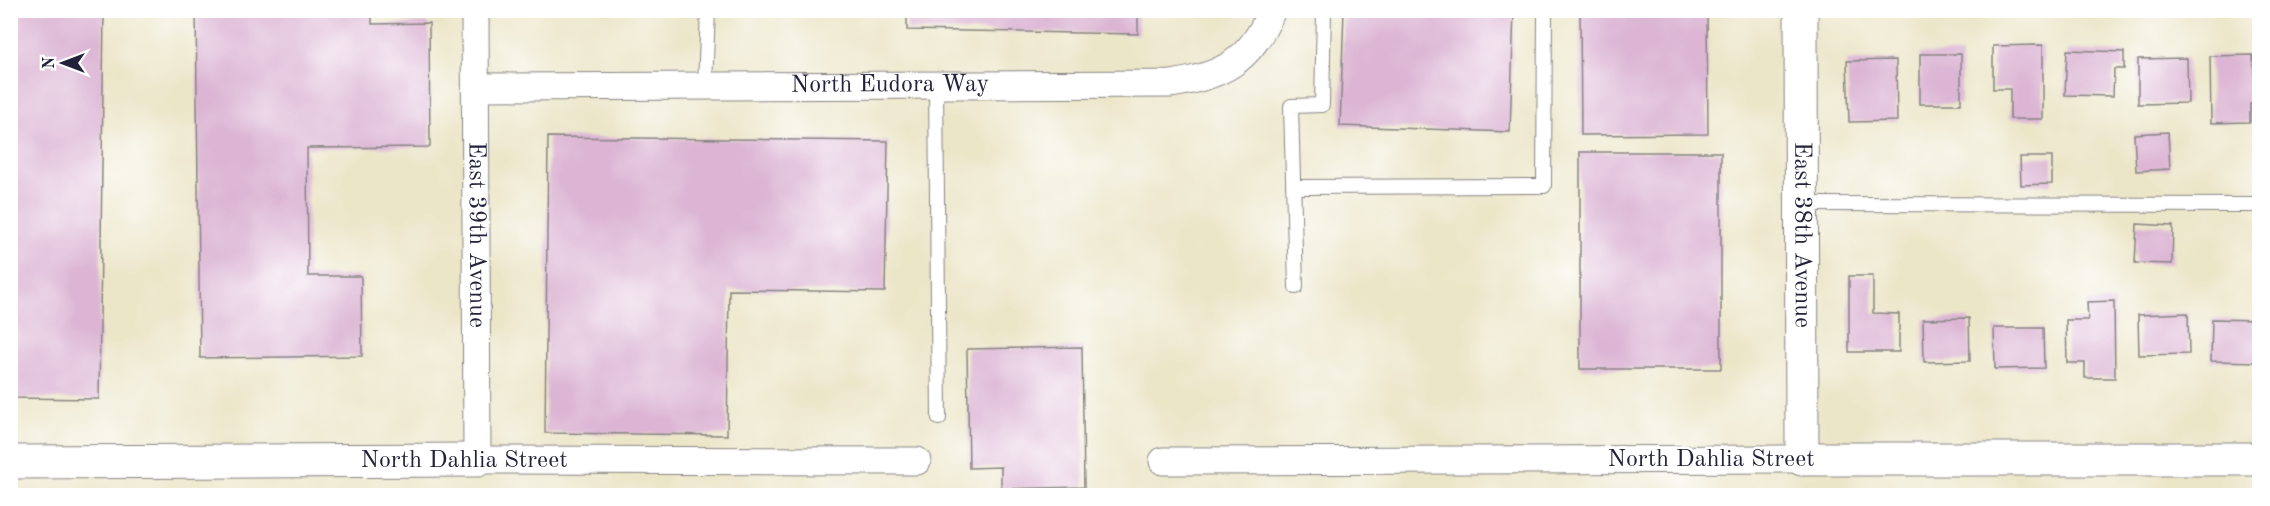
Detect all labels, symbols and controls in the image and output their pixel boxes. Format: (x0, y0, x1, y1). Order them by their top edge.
north arrow (33, 33, 93, 93)
text: N (42, 56, 58, 69)
street label: North Eudora Way (791, 73, 990, 98)
street label: East 39th Avenue (464, 142, 488, 328)
street label: East 38th Avenue (1789, 142, 1814, 328)
street label: North Dahlia Street (1607, 448, 1815, 472)
street label: North Dahlia Street (360, 449, 568, 473)

